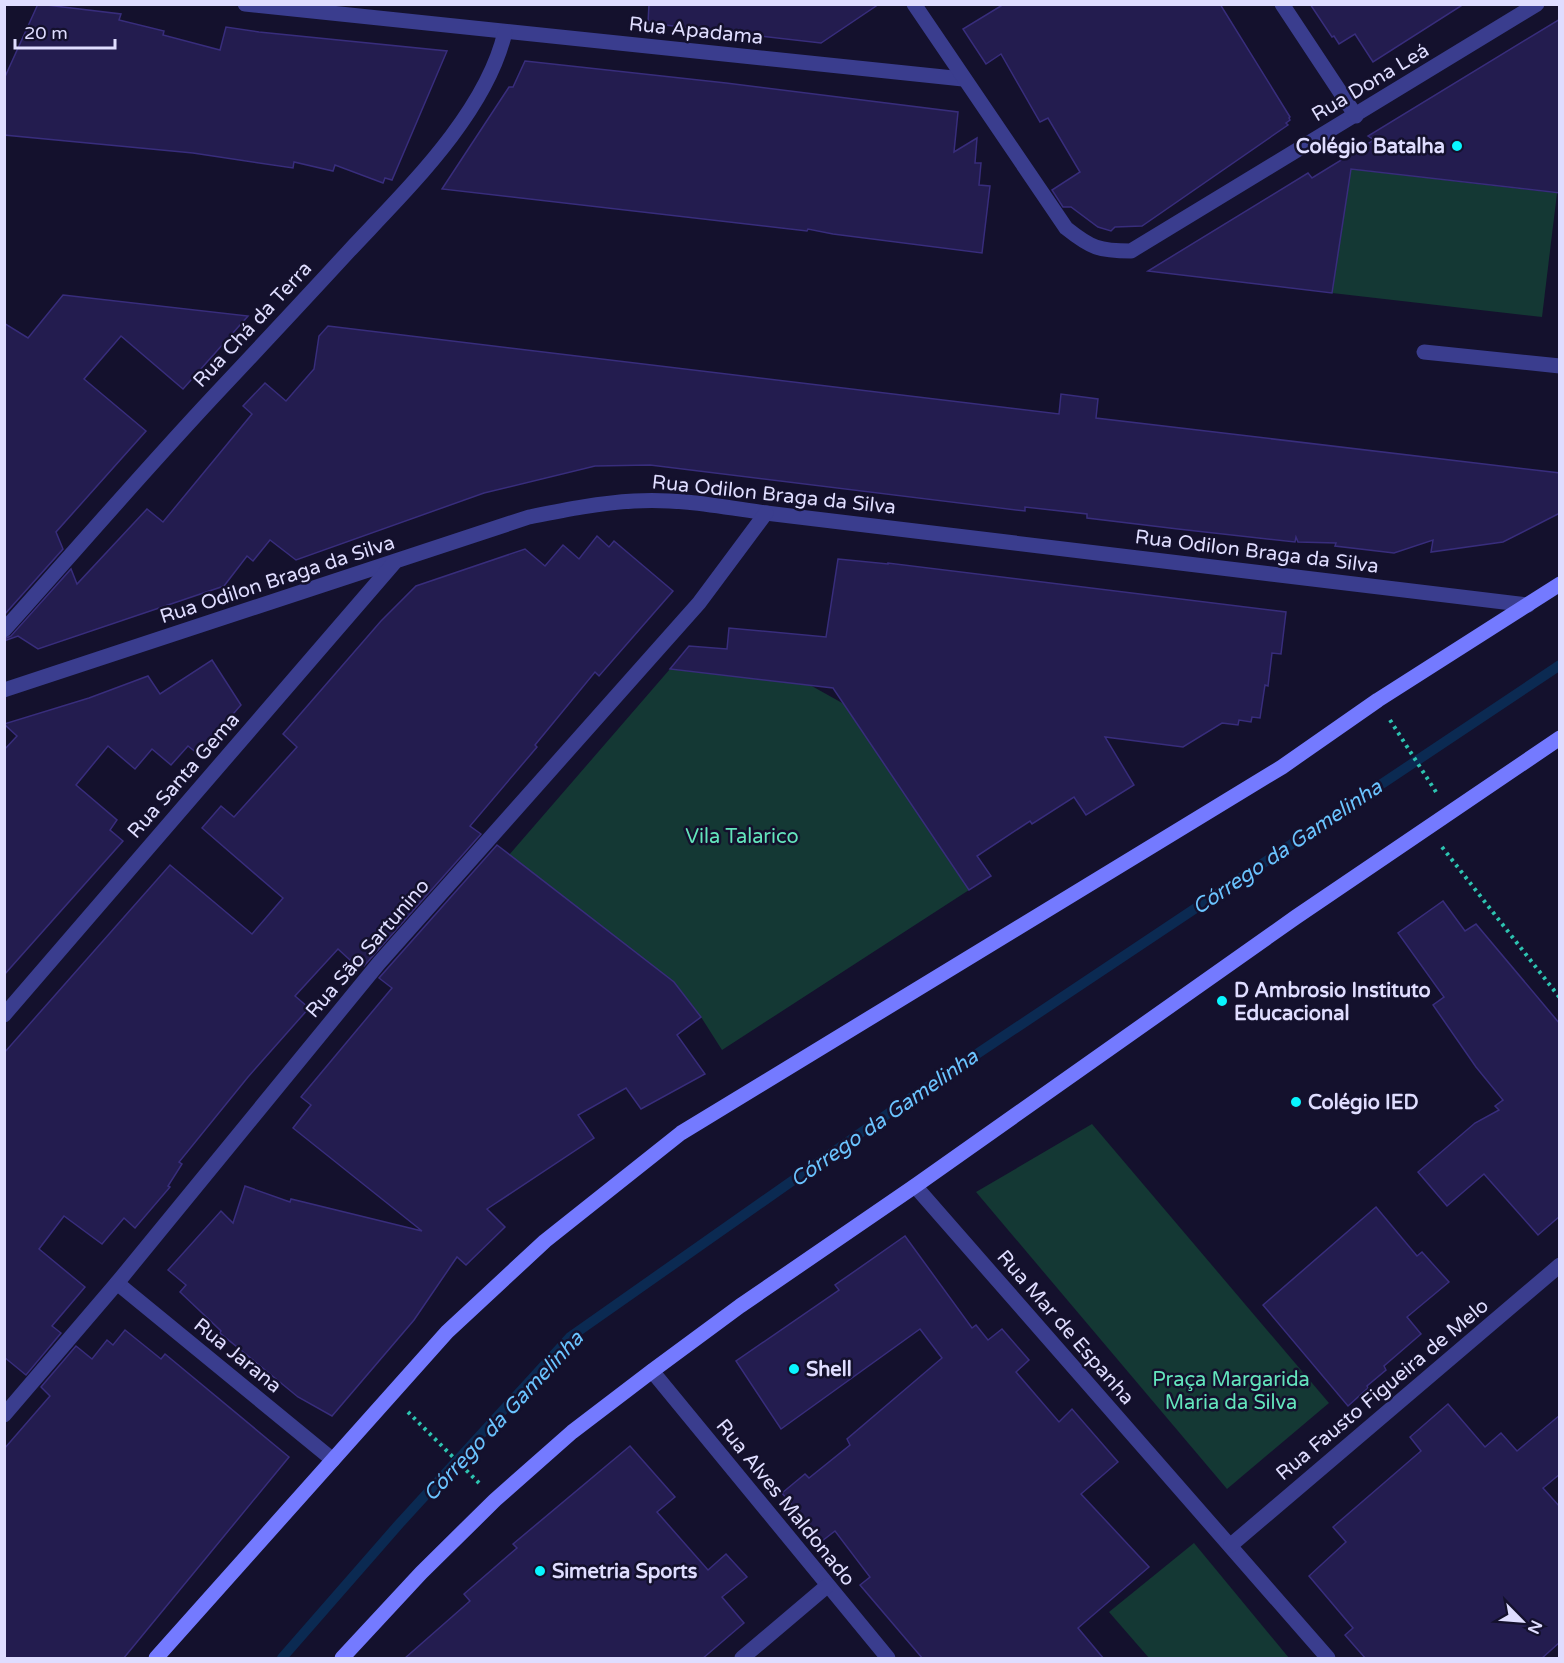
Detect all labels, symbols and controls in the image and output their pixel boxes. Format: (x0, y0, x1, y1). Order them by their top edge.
scale bar (15, 12, 116, 50)
street label: Rua Apadama (628, 12, 764, 50)
text: 20 m (24, 22, 68, 44)
street label: Rua Dona Leá (1308, 38, 1433, 127)
place label: Colégio Batalha (1296, 135, 1445, 159)
marker: Colégio Batalha (1450, 139, 1464, 153)
street label: Rua Chá da Terra (188, 257, 317, 393)
street label: Rua Odilon Braga da Silva (651, 470, 897, 520)
street label: Rua Odilon Braga da Silva (1134, 525, 1380, 579)
street label: Rua Odilon Braga da Silva (157, 531, 398, 629)
street label: Rua Santa Gema (123, 708, 245, 843)
water label: Córrego da Gamelinha (1188, 774, 1388, 920)
park label: Vila Talarico (685, 825, 799, 849)
street label: Rua São Sartunino (301, 874, 435, 1023)
place label: D Ambrosio Instituto Educacional (1234, 979, 1431, 1026)
marker: D Ambrosio Instituto Educacional (1215, 994, 1229, 1008)
water label: Córrego da Gamelinha (786, 1043, 984, 1193)
place label: Colégio IED (1308, 1091, 1418, 1115)
marker: Colégio IED (1289, 1095, 1303, 1109)
street label: Rua Mar de Espanha (992, 1245, 1139, 1410)
street label: Rua Fausto Figueira de Melo (1272, 1294, 1494, 1486)
street label: Rua Jarana (189, 1313, 286, 1398)
water label: Córrego da Gamelinha (418, 1325, 589, 1507)
place label: Shell (806, 1358, 852, 1382)
marker: Shell (787, 1362, 801, 1376)
park label: Praça Margarida Maria da Silva (1152, 1368, 1310, 1415)
street label: Rua Alves Maldonado (711, 1414, 860, 1591)
place label: Simetria Sports (552, 1560, 698, 1584)
marker: Simetria Sports (533, 1564, 547, 1578)
north arrow (1492, 1591, 1552, 1651)
text: N (1523, 1617, 1546, 1637)

